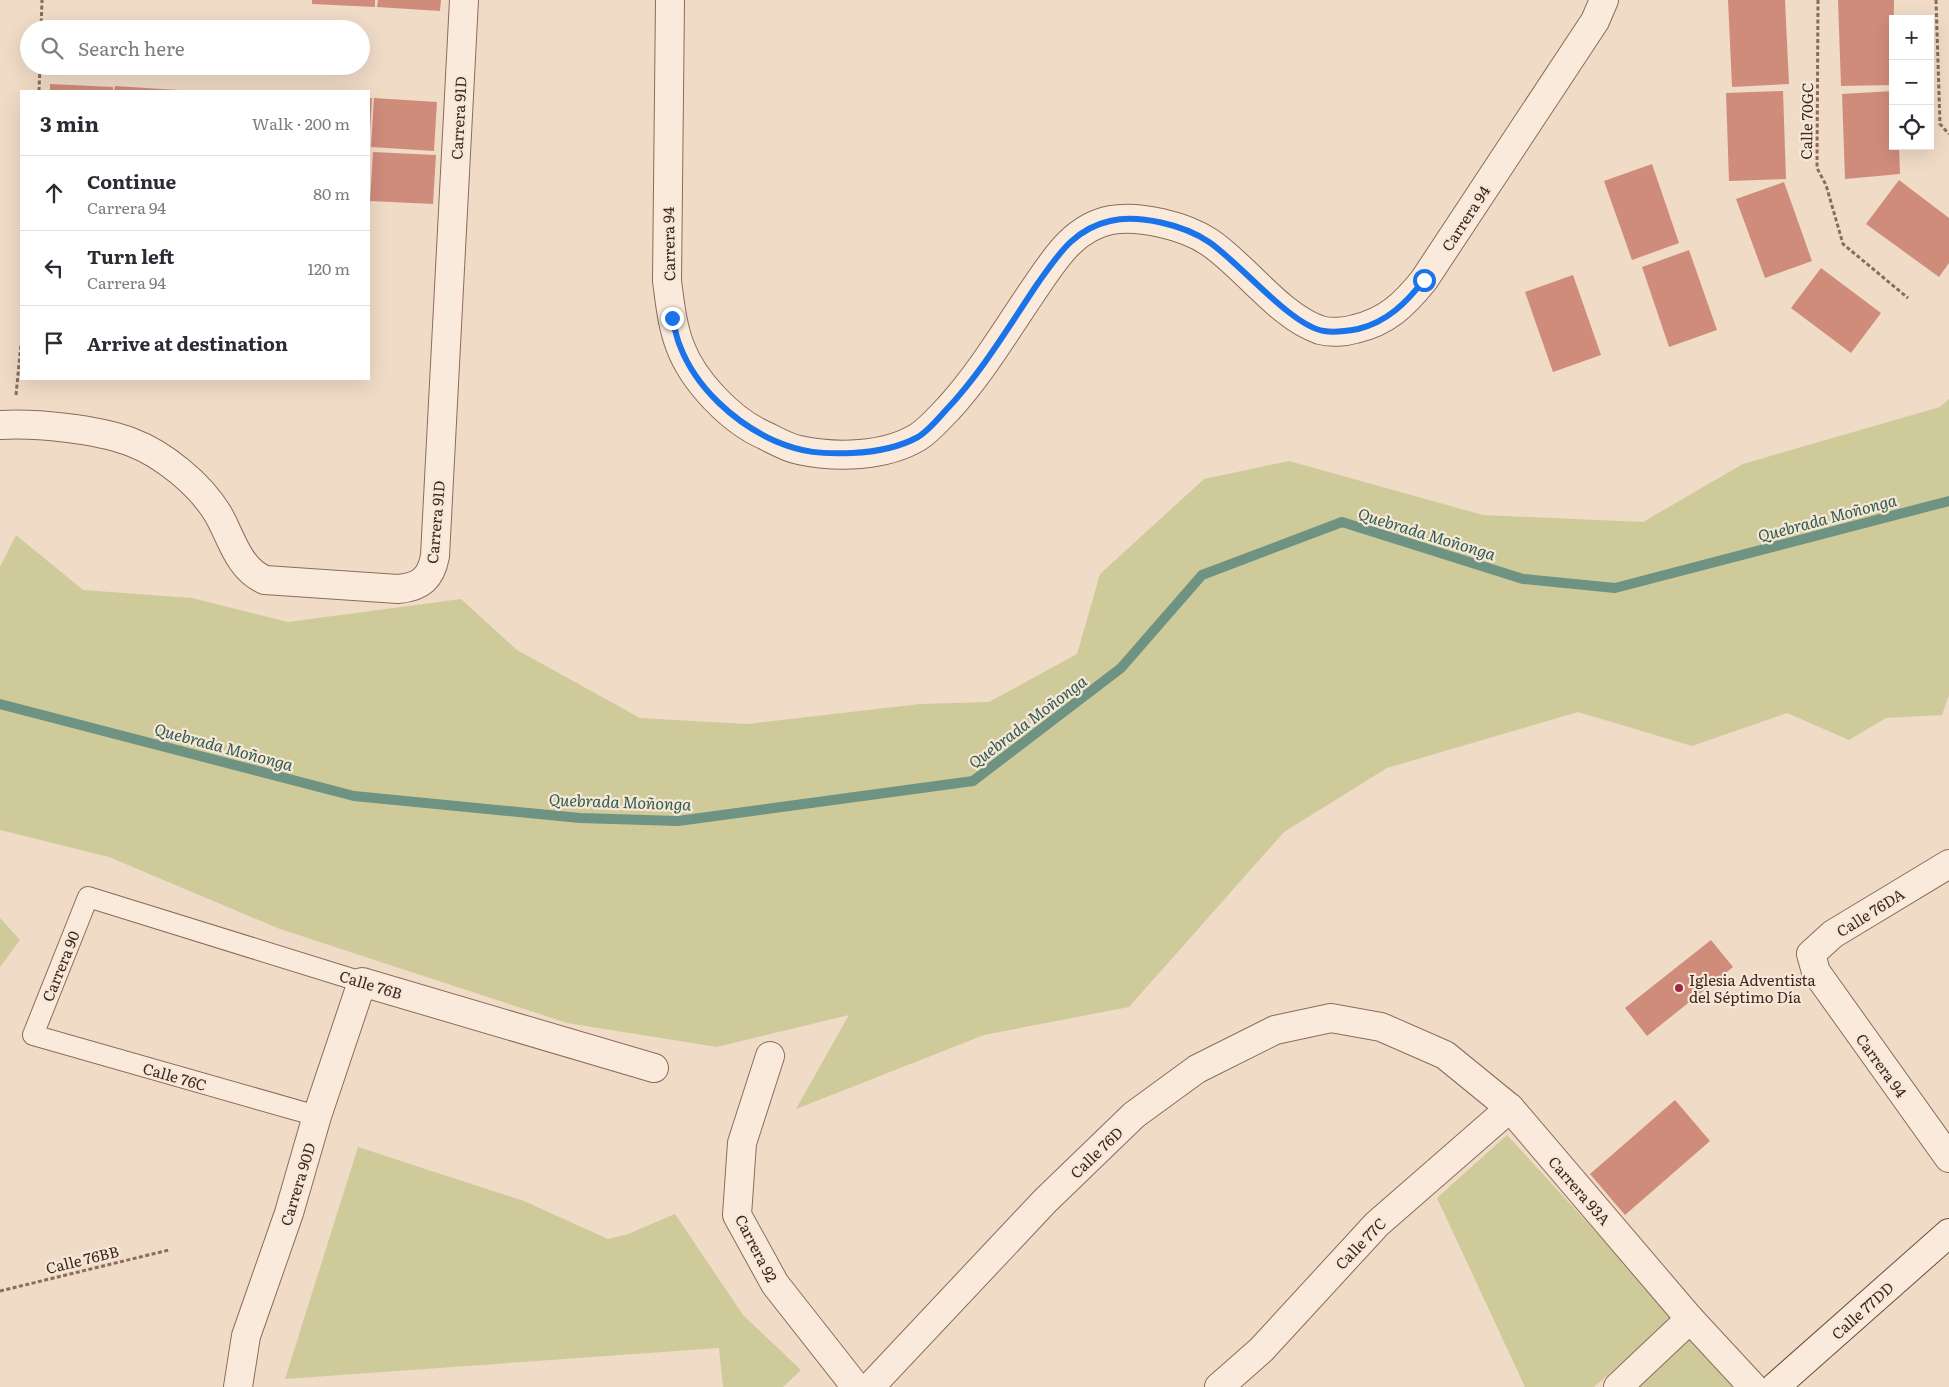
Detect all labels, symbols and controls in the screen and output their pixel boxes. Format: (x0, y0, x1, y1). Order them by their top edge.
map controls (1889, 15, 1934, 150)
button: + (1889, 15, 1934, 60)
search box (20, 20, 370, 75)
icon: search (38, 34, 66, 62)
text: Search here (78, 34, 185, 62)
button: − (1889, 60, 1934, 105)
street label: Carrera 91D (444, 76, 472, 160)
street label: Calle 70GC (1794, 82, 1818, 160)
button: locate (1889, 105, 1934, 150)
text: 3 min (40, 107, 99, 138)
text: Walk · 200 m (252, 111, 350, 135)
text: Continue (87, 167, 176, 195)
icon: ahead (40, 179, 68, 207)
text: 80 m (313, 181, 350, 205)
street label: Carrera 94 (1435, 181, 1495, 255)
text: Carrera 94 (87, 195, 166, 219)
street label: Carrera 94 (656, 207, 680, 281)
text: Turn left (87, 242, 174, 270)
icon: left (40, 254, 68, 282)
text: 120 m (307, 256, 350, 280)
route start (1413, 269, 1436, 292)
text: Carrera 94 (87, 270, 166, 294)
route end (661, 307, 684, 330)
icon: arrive (40, 329, 68, 357)
text: Arrive at destination (87, 329, 288, 357)
street label: Carrera 91D (420, 479, 450, 565)
water label: Quebrada Moñonga (1755, 487, 1900, 547)
water label: Quebrada Moñonga (1355, 501, 1500, 566)
water label: Quebrada Moñonga (963, 668, 1092, 774)
water label: Quebrada Moñonga (152, 716, 297, 776)
water label: Quebrada Moñonga (548, 787, 693, 816)
street label: Calle 76DA (1831, 882, 1909, 942)
street label: Carrera 90 (35, 927, 85, 1005)
street label: Calle 76B (337, 964, 405, 1004)
place label: Iglesia Adventista del Séptimo Día (1689, 968, 1817, 1008)
marker: Iglesia Adventista del Séptimo Día (1673, 982, 1685, 994)
street label: Carrera 94 (1851, 1028, 1913, 1102)
street label: Calle 76C (140, 1056, 210, 1096)
street label: Calle 76D (1064, 1121, 1128, 1183)
street label: Carrera 90D (273, 1139, 321, 1229)
street label: Carrera 93A (1543, 1150, 1617, 1230)
street label: Carrera 92 (730, 1210, 784, 1286)
street label: Calle 77C (1329, 1212, 1391, 1274)
street label: Calle 76BB (43, 1239, 121, 1279)
street label: Calle 77DD (1826, 1276, 1898, 1344)

